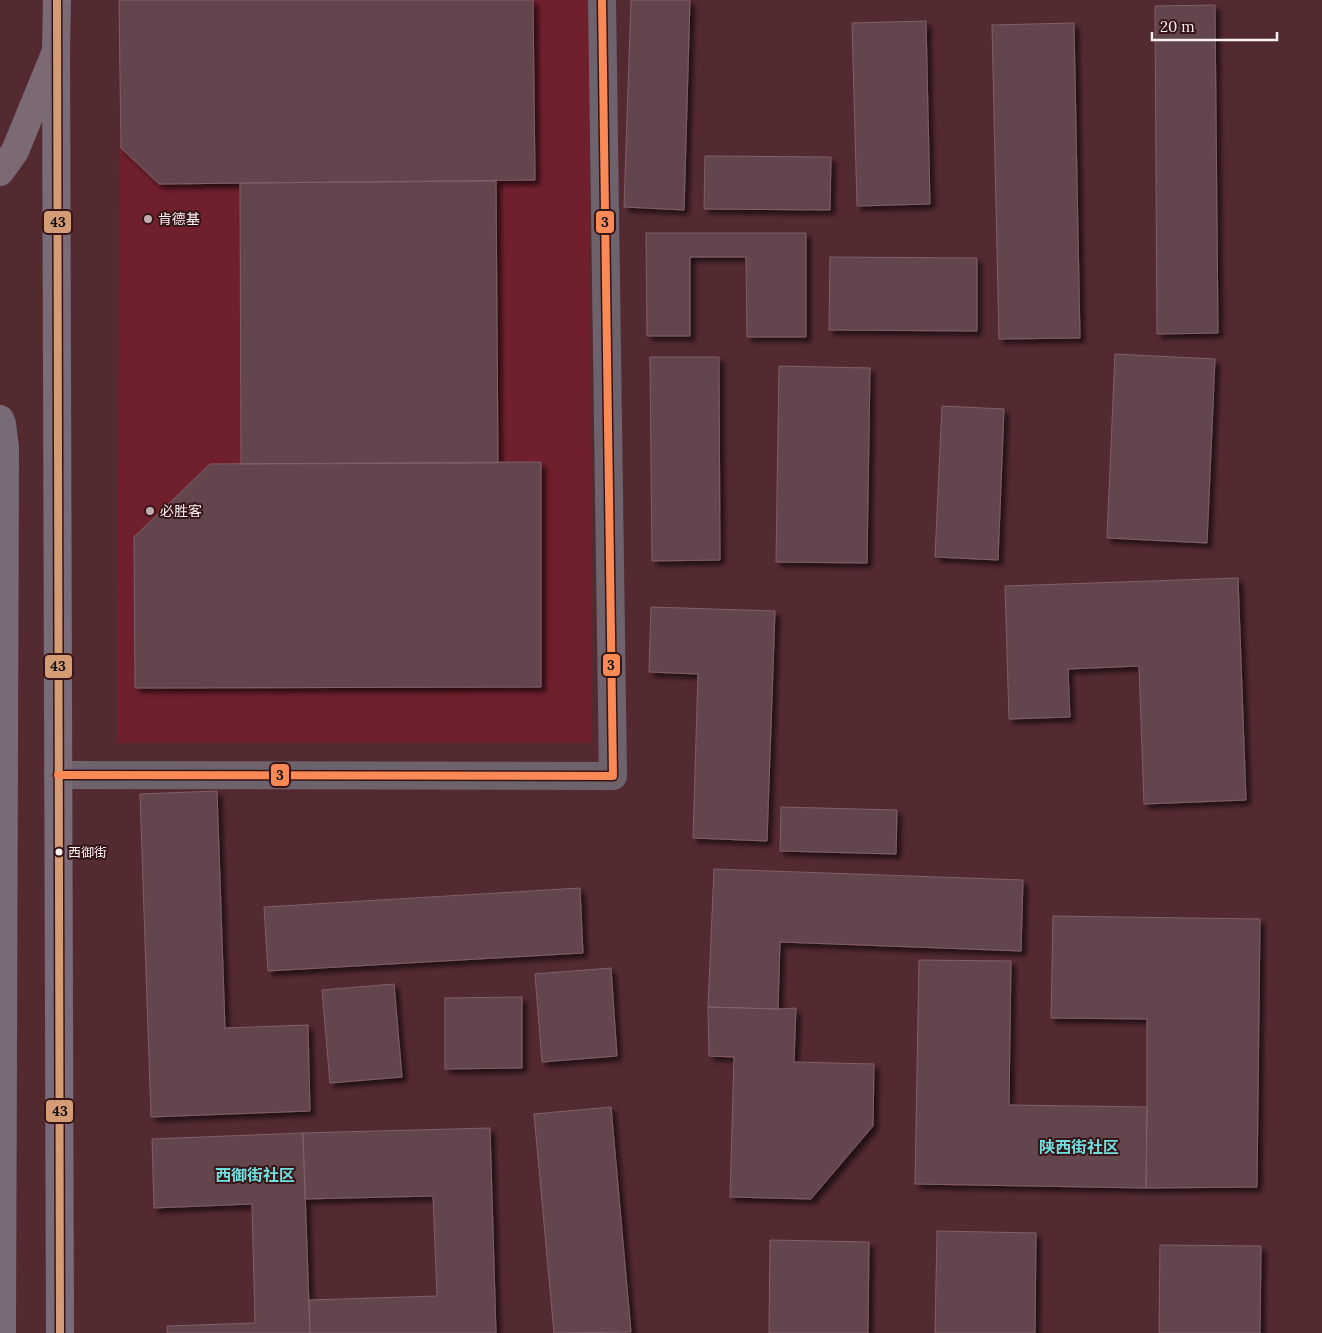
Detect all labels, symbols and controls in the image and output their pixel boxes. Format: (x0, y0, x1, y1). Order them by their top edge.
scale bar (1152, 10, 1277, 42)
text: 20 m (1160, 17, 1195, 36)
line badge: 43 (43, 210, 72, 234)
place label: 肯德基 (158, 210, 200, 228)
line badge: 3 (595, 210, 615, 234)
text: 43 (50, 213, 66, 231)
marker: 肯德基 (142, 213, 154, 225)
text: 3 (601, 213, 609, 231)
place label: 必胜客 (160, 502, 202, 520)
marker: 必胜客 (144, 505, 156, 517)
line badge: 3 (602, 653, 621, 677)
line badge: 43 (44, 654, 73, 679)
text: 3 (607, 656, 615, 674)
text: 43 (50, 657, 66, 675)
line badge: 3 (270, 763, 290, 787)
text: 3 (276, 766, 284, 784)
place label: 西御街 (68, 844, 107, 861)
marker: 西御街 (54, 847, 64, 857)
line badge: 43 (45, 1099, 74, 1123)
text: 43 (52, 1102, 68, 1120)
district label: 陕西街社区 (1039, 1137, 1119, 1157)
district label: 西御街社区 (215, 1165, 295, 1185)

